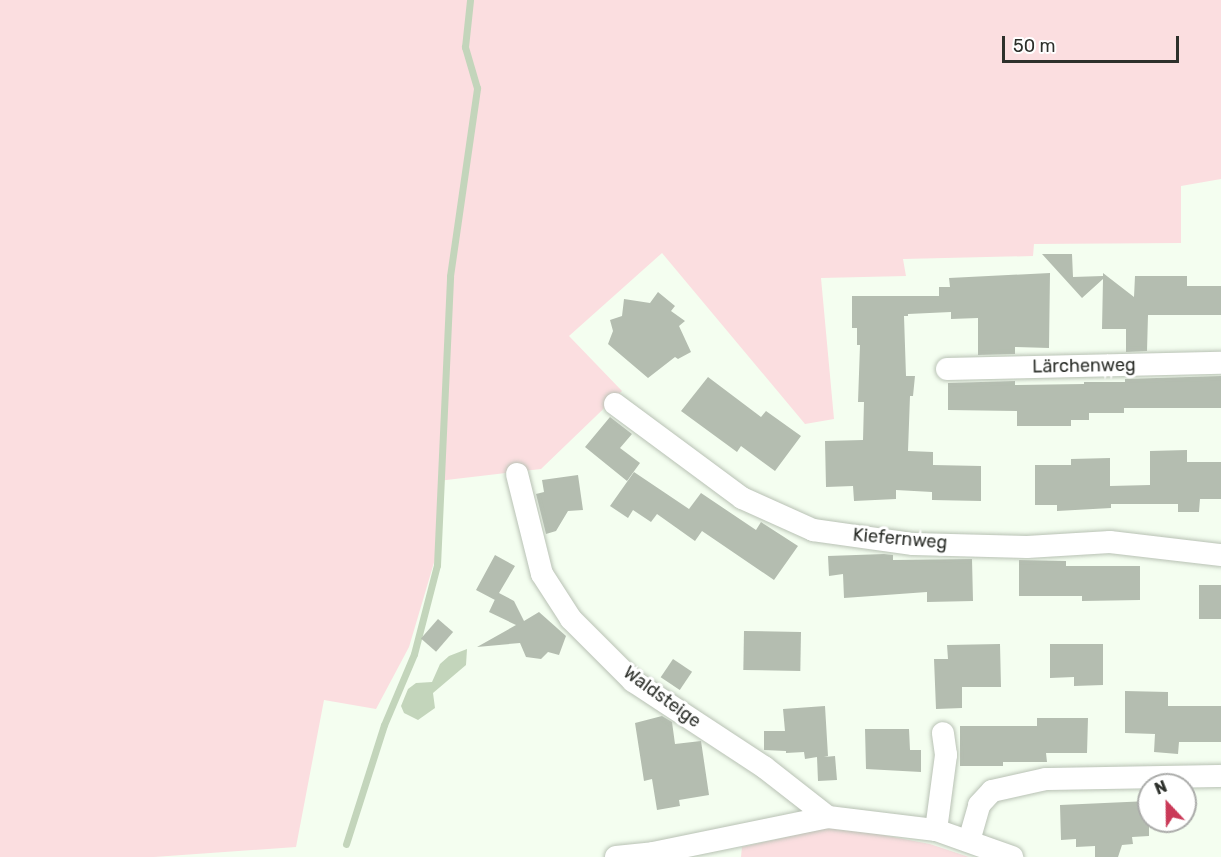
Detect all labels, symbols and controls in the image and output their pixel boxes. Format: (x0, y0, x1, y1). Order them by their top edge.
scale bar (1005, 24, 1182, 62)
text: 50 m (1013, 35, 1056, 57)
street label: Lärchenweg (1032, 354, 1136, 378)
street label: Kiefernweg (852, 524, 948, 554)
street label: Waldsteige (619, 662, 705, 732)
north arrow (1137, 773, 1197, 833)
text: N (1152, 777, 1170, 799)

